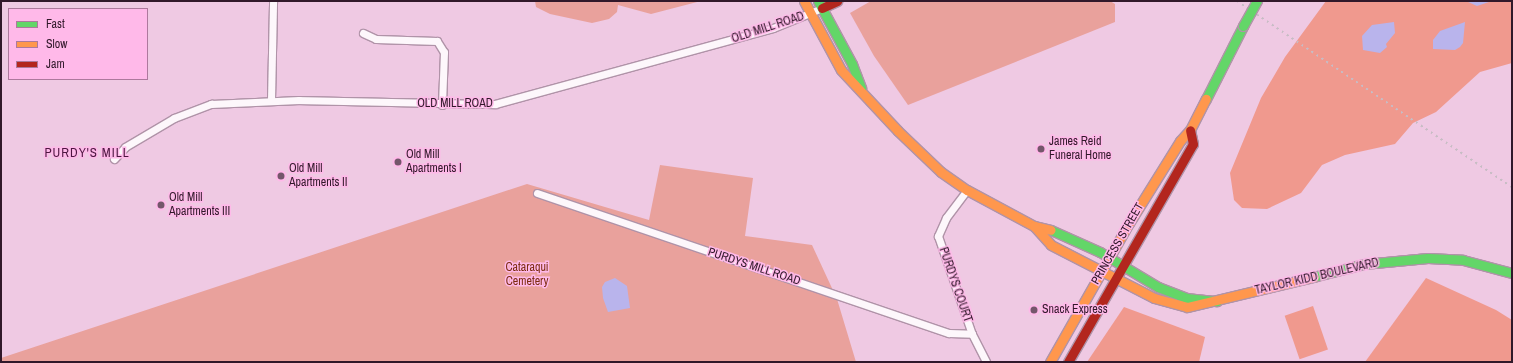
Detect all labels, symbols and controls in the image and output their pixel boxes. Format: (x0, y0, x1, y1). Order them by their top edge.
legend (8, 8, 148, 80)
street label: OLD MILL ROAD (730, 9, 806, 47)
text: Fast (46, 16, 65, 32)
text: Slow (46, 36, 67, 52)
text: Jam (46, 56, 65, 72)
street label: OLD MILL ROAD (417, 97, 493, 111)
place label: James Reid Funeral Home (1049, 135, 1111, 163)
marker: James Reid Funeral Home (1036, 144, 1046, 154)
district label: PURDY'S MILL (44, 145, 130, 161)
place label: Old Mill Apartments I (406, 148, 462, 176)
marker: Old Mill Apartments I (393, 157, 403, 167)
place label: Old Mill Apartments II (289, 162, 348, 190)
marker: Old Mill Apartments II (276, 171, 286, 181)
place label: Old Mill Apartments III (169, 191, 230, 219)
marker: Old Mill Apartments III (156, 200, 166, 210)
street label: PRINCESS STREET (1089, 201, 1147, 287)
street label: PURDYS MILL ROAD (706, 245, 802, 289)
street label: PURDYS COURT (935, 246, 975, 324)
street label: TAYLOR KIDD BOULEVARD (1254, 256, 1380, 298)
park label: Cataraqui Cemetery (505, 261, 549, 289)
place label: Snack Express (1042, 303, 1108, 317)
marker: Snack Express (1029, 305, 1039, 315)

